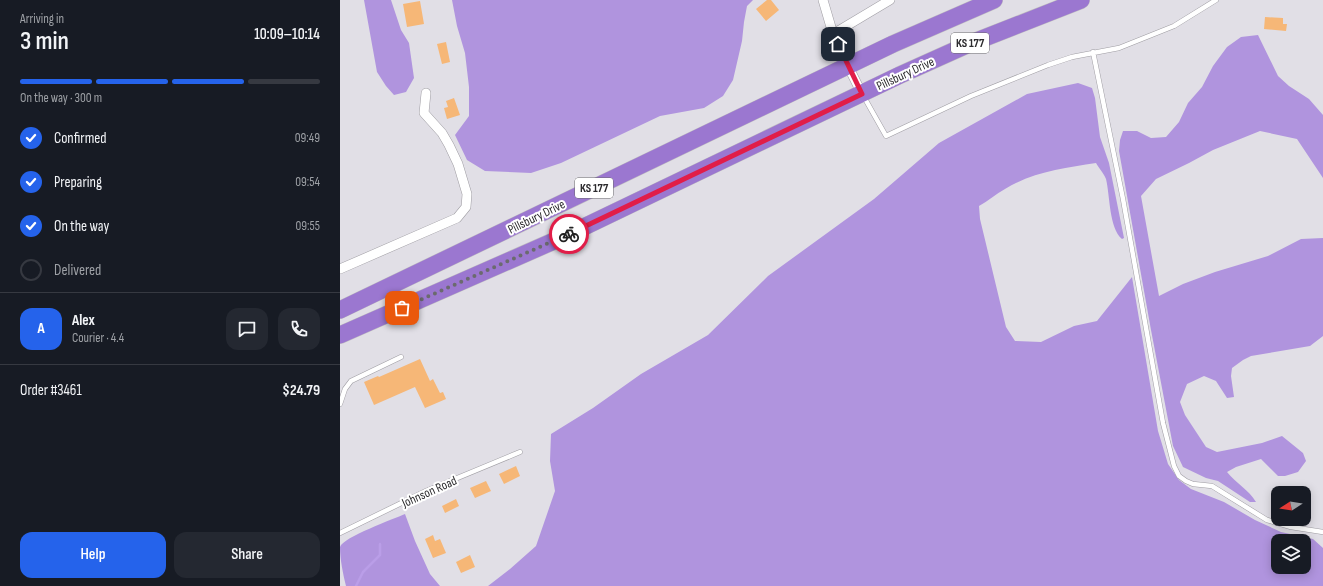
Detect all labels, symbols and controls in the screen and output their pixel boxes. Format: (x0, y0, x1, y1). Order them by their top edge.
text: Arriving in (20, 11, 64, 27)
text: 10:09–10:14 (254, 25, 320, 44)
text: 3 min (20, 26, 69, 57)
pin (821, 27, 855, 61)
icon: home (827, 33, 849, 55)
road number: KS 177 (951, 33, 989, 53)
street label: Pillsbury Drive (874, 54, 937, 94)
text: On the way · 300 m (20, 90, 102, 106)
icon: check (20, 127, 42, 149)
text: Confirmed (54, 129, 107, 148)
text: 09:49 (295, 130, 320, 146)
icon: check (20, 171, 42, 193)
text: Preparing (54, 173, 102, 192)
text: 09:54 (295, 174, 320, 190)
road number: KS 177 (575, 178, 613, 198)
street label: Pillsbury Drive (505, 196, 568, 238)
courier (549, 214, 589, 254)
icon: check (20, 215, 42, 237)
text: On the way (54, 217, 109, 236)
text: 09:55 (296, 218, 320, 234)
icon: bike (558, 223, 580, 245)
text: Delivered (54, 261, 101, 280)
pin (385, 291, 419, 325)
icon: bag (391, 297, 413, 319)
button: chat (226, 308, 268, 350)
button: phone (278, 308, 320, 350)
text: Alex (72, 311, 95, 330)
text: A (37, 319, 45, 338)
text: Courier · 4.4 (72, 330, 124, 346)
text: Order #3461 (20, 381, 82, 400)
text: $24.79 (282, 381, 320, 400)
street label: Johnson Road (398, 473, 459, 512)
north arrow (1271, 486, 1311, 526)
map controls (1271, 486, 1311, 574)
button: Help (20, 532, 166, 578)
button: Share (174, 532, 320, 578)
button: layers (1271, 534, 1311, 574)

